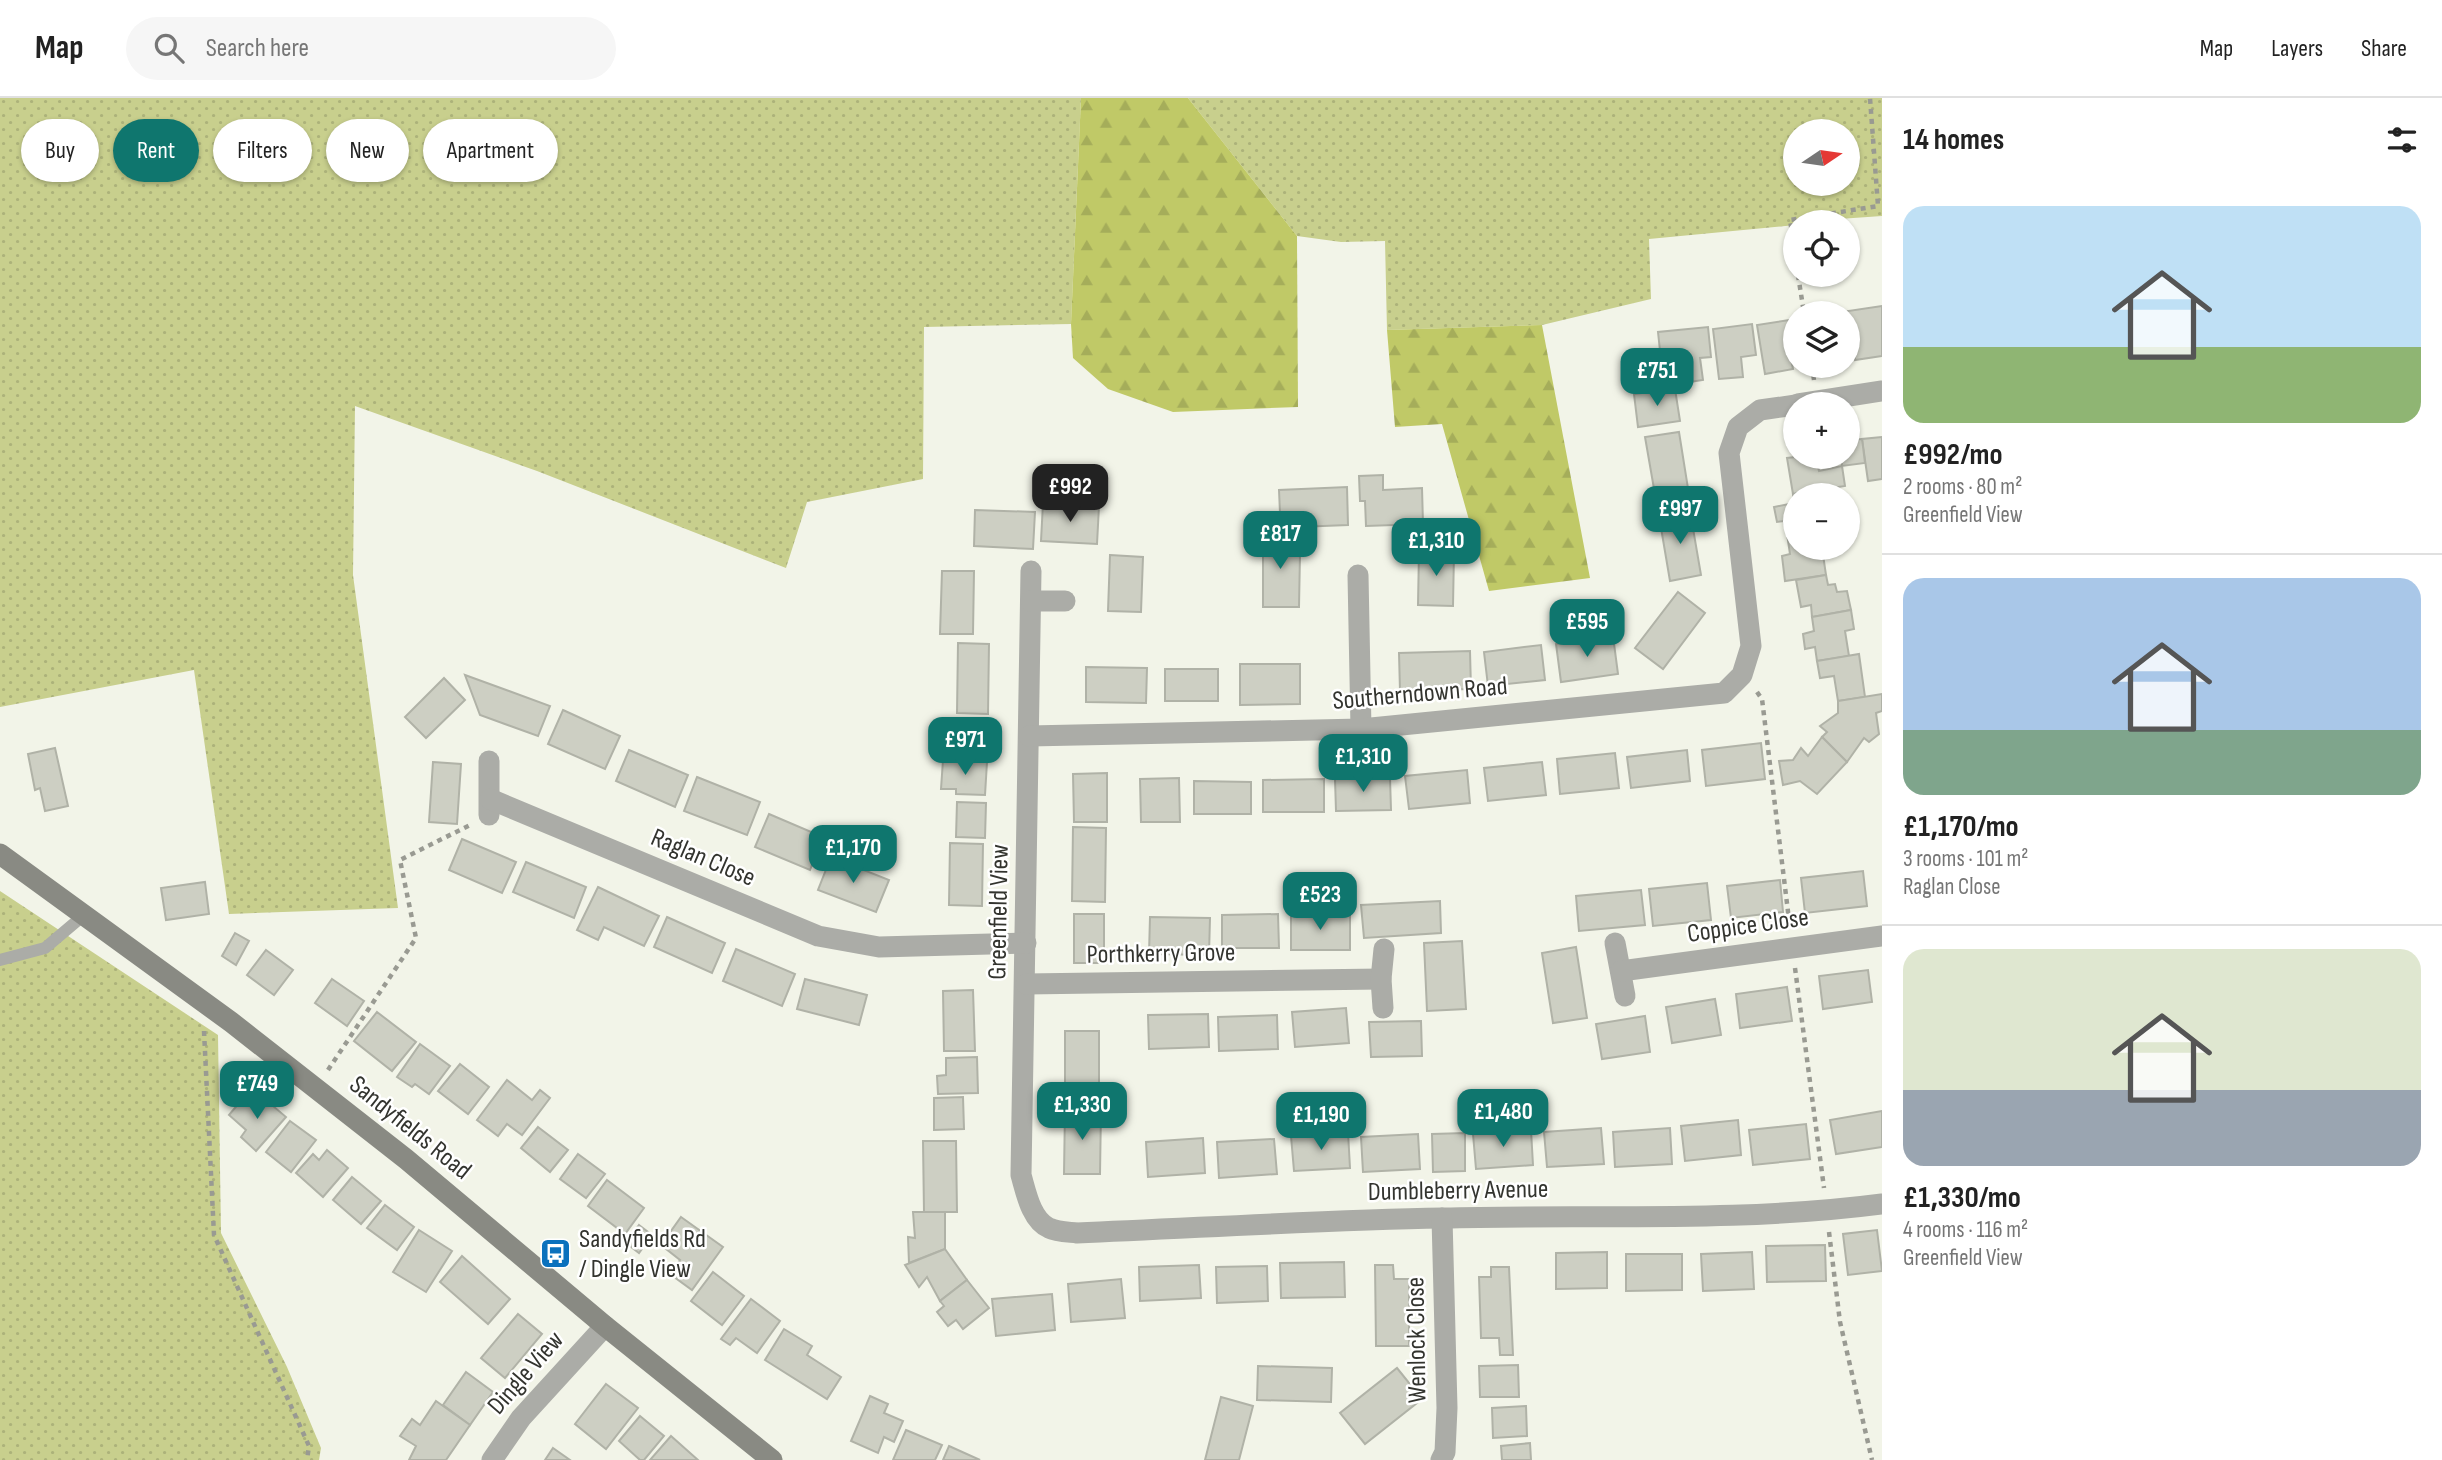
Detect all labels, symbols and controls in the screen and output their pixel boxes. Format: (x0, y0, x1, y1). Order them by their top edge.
search box (126, 17, 616, 80)
text: Map (35, 28, 84, 68)
icon: search (150, 29, 188, 67)
text: Search here (206, 33, 309, 64)
text: Map (2200, 34, 2233, 63)
text: Layers (2271, 34, 2323, 63)
text: Share (2361, 34, 2407, 63)
chip: Buy (21, 119, 99, 182)
chip: Rent (113, 119, 199, 182)
chip: Filters (213, 119, 312, 182)
chip: New (326, 119, 409, 182)
chip: Apartment (423, 119, 558, 182)
north arrow (1783, 119, 1860, 196)
map controls (1783, 119, 1860, 560)
icon: filters (2383, 121, 2421, 159)
text: 14 homes (1903, 122, 2004, 158)
button: locate (1783, 210, 1860, 287)
icon: home (2099, 252, 2225, 378)
button: layers (1783, 301, 1860, 378)
pin: £751 (1616, 348, 1698, 408)
text: £751 (1637, 357, 1677, 385)
button: + (1783, 392, 1860, 469)
text: £992/mo (1903, 437, 2003, 473)
pin: £992 (1029, 464, 1111, 524)
text: £992 (1048, 473, 1092, 501)
text: 2 rooms · 80 m² (1903, 473, 2022, 501)
button: − (1783, 483, 1860, 560)
pin: £997 (1639, 486, 1721, 546)
text: £997 (1658, 495, 1702, 523)
text: Greenfield View (1903, 501, 2023, 529)
pin: £817 (1239, 512, 1321, 571)
pin: £1,310 (1379, 518, 1493, 578)
text: £817 (1259, 520, 1301, 548)
text: £1,310 (1408, 527, 1464, 555)
pin: £595 (1546, 600, 1628, 659)
text: £595 (1566, 608, 1608, 636)
icon: home (2099, 624, 2225, 750)
street label: Southerndown Road (1331, 671, 1509, 717)
pin: £971 (924, 718, 1006, 777)
text: £971 (944, 726, 986, 754)
pin: £1,310 (1306, 734, 1420, 794)
text: £1,310 (1335, 743, 1391, 771)
text: £1,170/mo (1903, 809, 2019, 845)
street label: Raglan Close (646, 822, 760, 894)
pin: £1,170 (796, 826, 910, 885)
text: £1,170 (825, 834, 881, 862)
street label: Greenfield View (982, 844, 1016, 980)
text: 3 rooms · 101 m² (1903, 845, 2028, 873)
pin: £523 (1279, 872, 1361, 932)
text: Raglan Close (1903, 873, 2000, 901)
text: £523 (1299, 881, 1341, 909)
street label: Coppice Close (1685, 902, 1811, 950)
street label: Porthkerry Grove (1086, 937, 1236, 971)
icon: home (2099, 995, 2225, 1121)
pin: £749 (216, 1062, 298, 1121)
street label: Sandyfields Road (343, 1069, 477, 1187)
text: £749 (236, 1070, 278, 1098)
pin: £1,330 (1025, 1082, 1139, 1142)
pin: £1,480 (1446, 1090, 1560, 1149)
text: £1,330 (1053, 1091, 1111, 1119)
pin: £1,190 (1264, 1093, 1378, 1152)
text: £1,480 (1473, 1098, 1533, 1126)
text: £1,190 (1292, 1101, 1350, 1129)
street label: Dumbleberry Avenue (1367, 1174, 1549, 1208)
text: £1,330/mo (1903, 1180, 2021, 1216)
text: 4 rooms · 116 m² (1903, 1216, 2028, 1244)
place label: Sandyfields Rd / Dingle View (579, 1224, 706, 1285)
bus stop icon: Sandyfields Rd / Dingle View (539, 1237, 573, 1271)
text: Greenfield View (1903, 1244, 2023, 1272)
street label: Wenlock Close (1400, 1277, 1434, 1403)
street label: Dingle View (481, 1325, 571, 1421)

